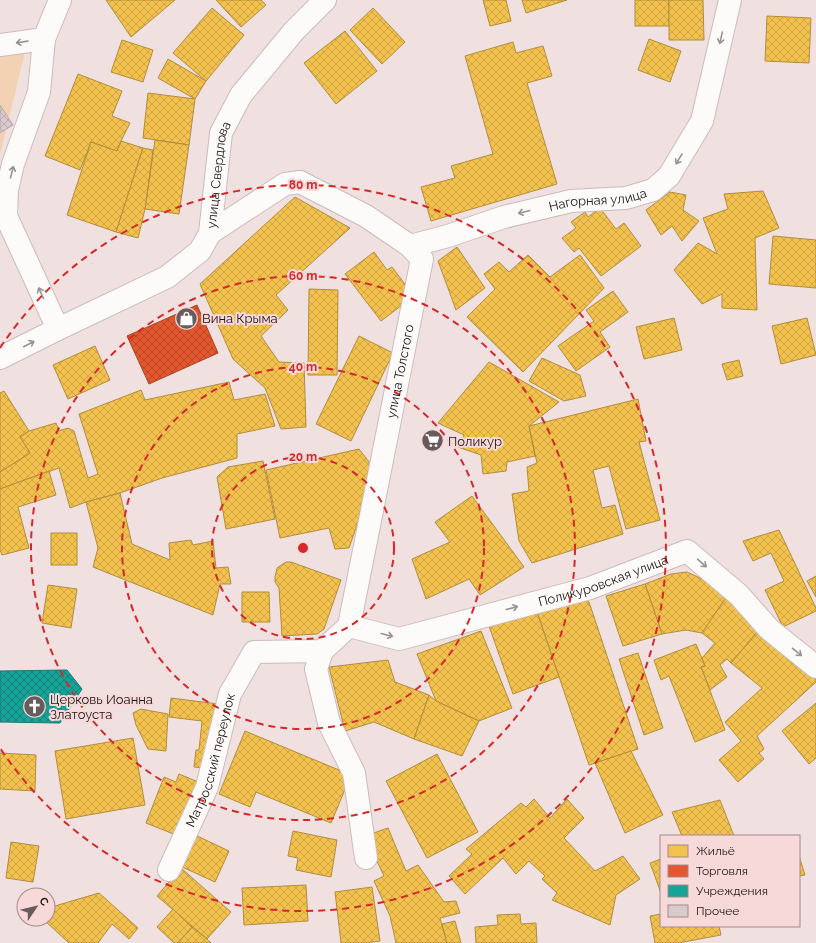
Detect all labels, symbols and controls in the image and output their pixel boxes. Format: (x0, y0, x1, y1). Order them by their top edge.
one-way arrow (717, 31, 725, 44)
one-way arrow (16, 38, 29, 46)
street label: улица Свердлова (203, 119, 233, 229)
one-way arrow (674, 153, 682, 165)
one-way arrow (8, 165, 16, 178)
text: 80 m (289, 178, 317, 192)
street label: Нагорная улица (547, 185, 648, 214)
one-way arrow (518, 209, 531, 217)
text: 60 m (289, 269, 317, 283)
one-way arrow (37, 288, 45, 300)
shop icon: Вина Крыма (173, 305, 199, 331)
place label: Вина Крыма (202, 311, 278, 326)
street label: улица Толстого (383, 323, 416, 420)
one-way arrow (23, 339, 35, 347)
text: 40 m (289, 360, 317, 374)
supermarket icon: Поликур (420, 428, 446, 454)
place label: Поликур (448, 434, 502, 449)
text: 20 m (289, 450, 317, 464)
centre of rings (296, 541, 310, 555)
street label: Поликуровская улица (536, 551, 670, 609)
one-way arrow (696, 559, 707, 568)
one-way arrow (505, 604, 518, 612)
one-way arrow (380, 632, 393, 640)
one-way arrow (791, 647, 802, 656)
street label: Матросский переулок (182, 691, 238, 829)
place label: Церковь Иоанна Златоуста (50, 692, 153, 722)
church icon: Церковь Иоанна Златоуста (22, 693, 48, 719)
legend (660, 835, 800, 927)
text: Жильё (696, 844, 735, 858)
text: Торговля (696, 864, 748, 878)
text: Учреждения (696, 884, 768, 898)
north arrow (16, 887, 56, 927)
text: С (36, 895, 52, 909)
text: Прочее (696, 904, 739, 918)

